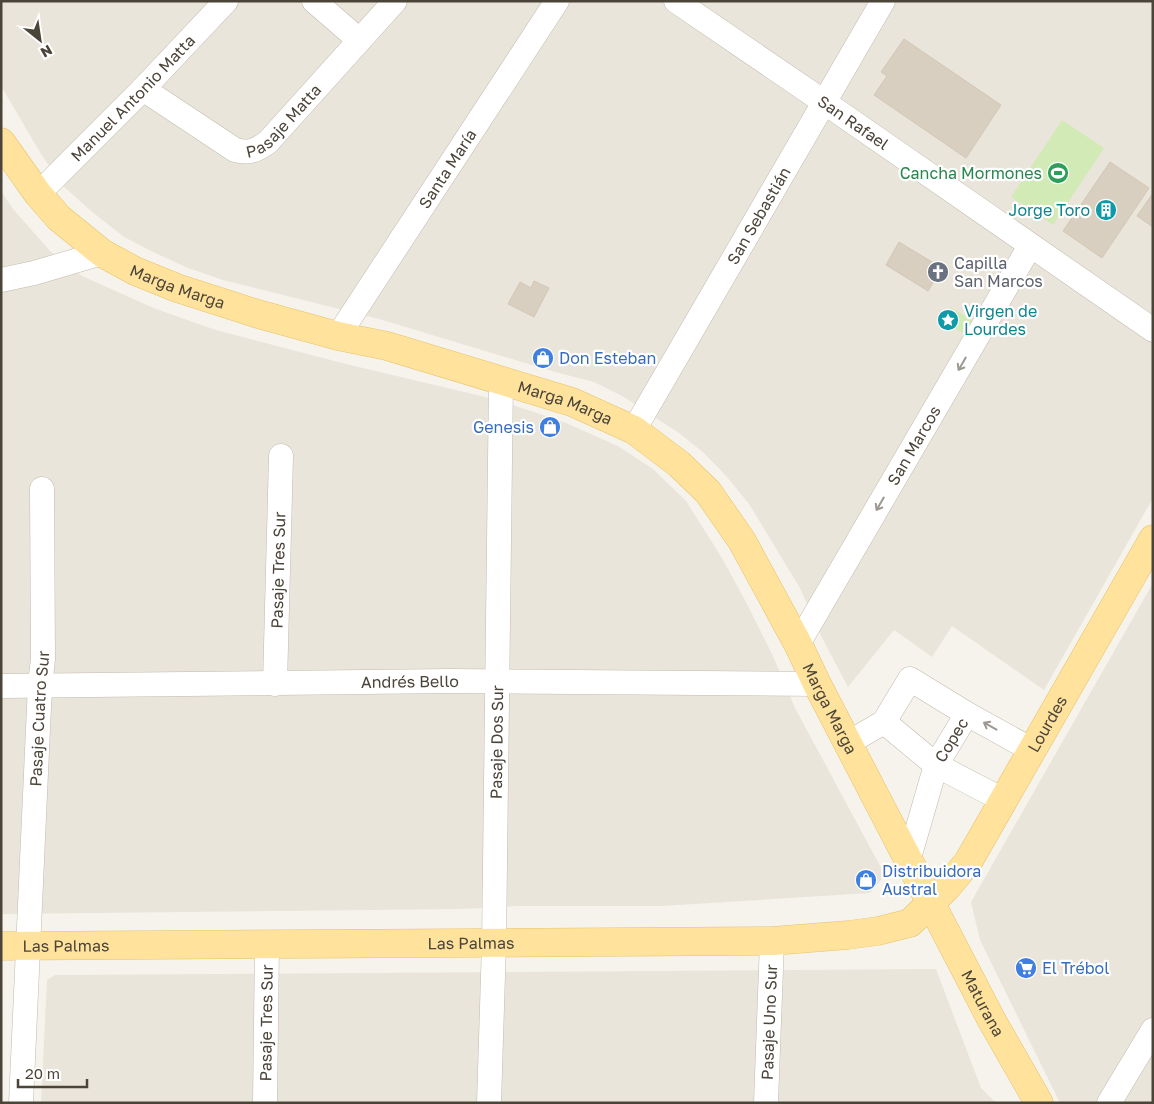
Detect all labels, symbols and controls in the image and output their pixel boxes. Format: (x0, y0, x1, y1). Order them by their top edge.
north arrow (15, 15, 65, 65)
street label: Manuel Antonio Matta (67, 30, 199, 165)
text: N (38, 42, 56, 62)
street label: Pasaje Matta (244, 80, 325, 162)
street label: San Rafael (814, 91, 893, 154)
street label: Santa María (414, 125, 481, 212)
sports icon: Cancha Mormones (1046, 161, 1070, 185)
street label: San Sebastián (722, 163, 795, 268)
place label: Cancha Mormones (900, 163, 1042, 183)
building icon: Jorge Toro (1094, 198, 1118, 222)
place label: Jorge Toro (1009, 200, 1090, 220)
place label: Capilla San Marcos (954, 253, 1043, 291)
street label: Marga Marga (127, 260, 227, 313)
church icon: Capilla San Marcos (926, 260, 950, 284)
place label: Virgen de Lourdes (964, 301, 1037, 339)
place icon: Virgen de Lourdes (936, 308, 960, 332)
shop icon: Don Esteban (531, 346, 555, 370)
place label: Don Esteban (559, 348, 656, 368)
one-way arrow (956, 356, 966, 371)
street label: Marga Marga (515, 376, 616, 429)
street label: San Marcos (883, 402, 945, 489)
shop icon: Genesis (538, 415, 562, 439)
place label: Genesis (473, 417, 534, 437)
one-way arrow (874, 497, 884, 511)
street label: Pasaje Tres Sur (266, 511, 290, 629)
street label: Pasaje Cuatro Sur (25, 650, 53, 787)
street label: Marga Marga (798, 660, 862, 757)
street label: Andrés Bello (361, 671, 459, 692)
street label: Pasaje Dos Sur (486, 685, 507, 799)
street label: Lourdes (1023, 692, 1071, 756)
street label: Copec (930, 714, 973, 766)
one-way arrow (982, 721, 997, 731)
place label: Distribuidora Austral (882, 861, 981, 899)
shop icon: Distribuidora Austral (854, 868, 878, 892)
street label: Las Palmas (427, 933, 515, 953)
street label: Las Palmas (22, 935, 110, 956)
supermarket icon: El Trébol (1014, 956, 1038, 980)
place label: El Trébol (1042, 958, 1109, 978)
street label: Pasaje Tres Sur (255, 964, 277, 1082)
street label: Pasaje Uno Sur (757, 964, 781, 1080)
street label: Maturana (957, 966, 1009, 1040)
scale bar (18, 1056, 86, 1088)
text: 20 m (25, 1064, 60, 1082)

